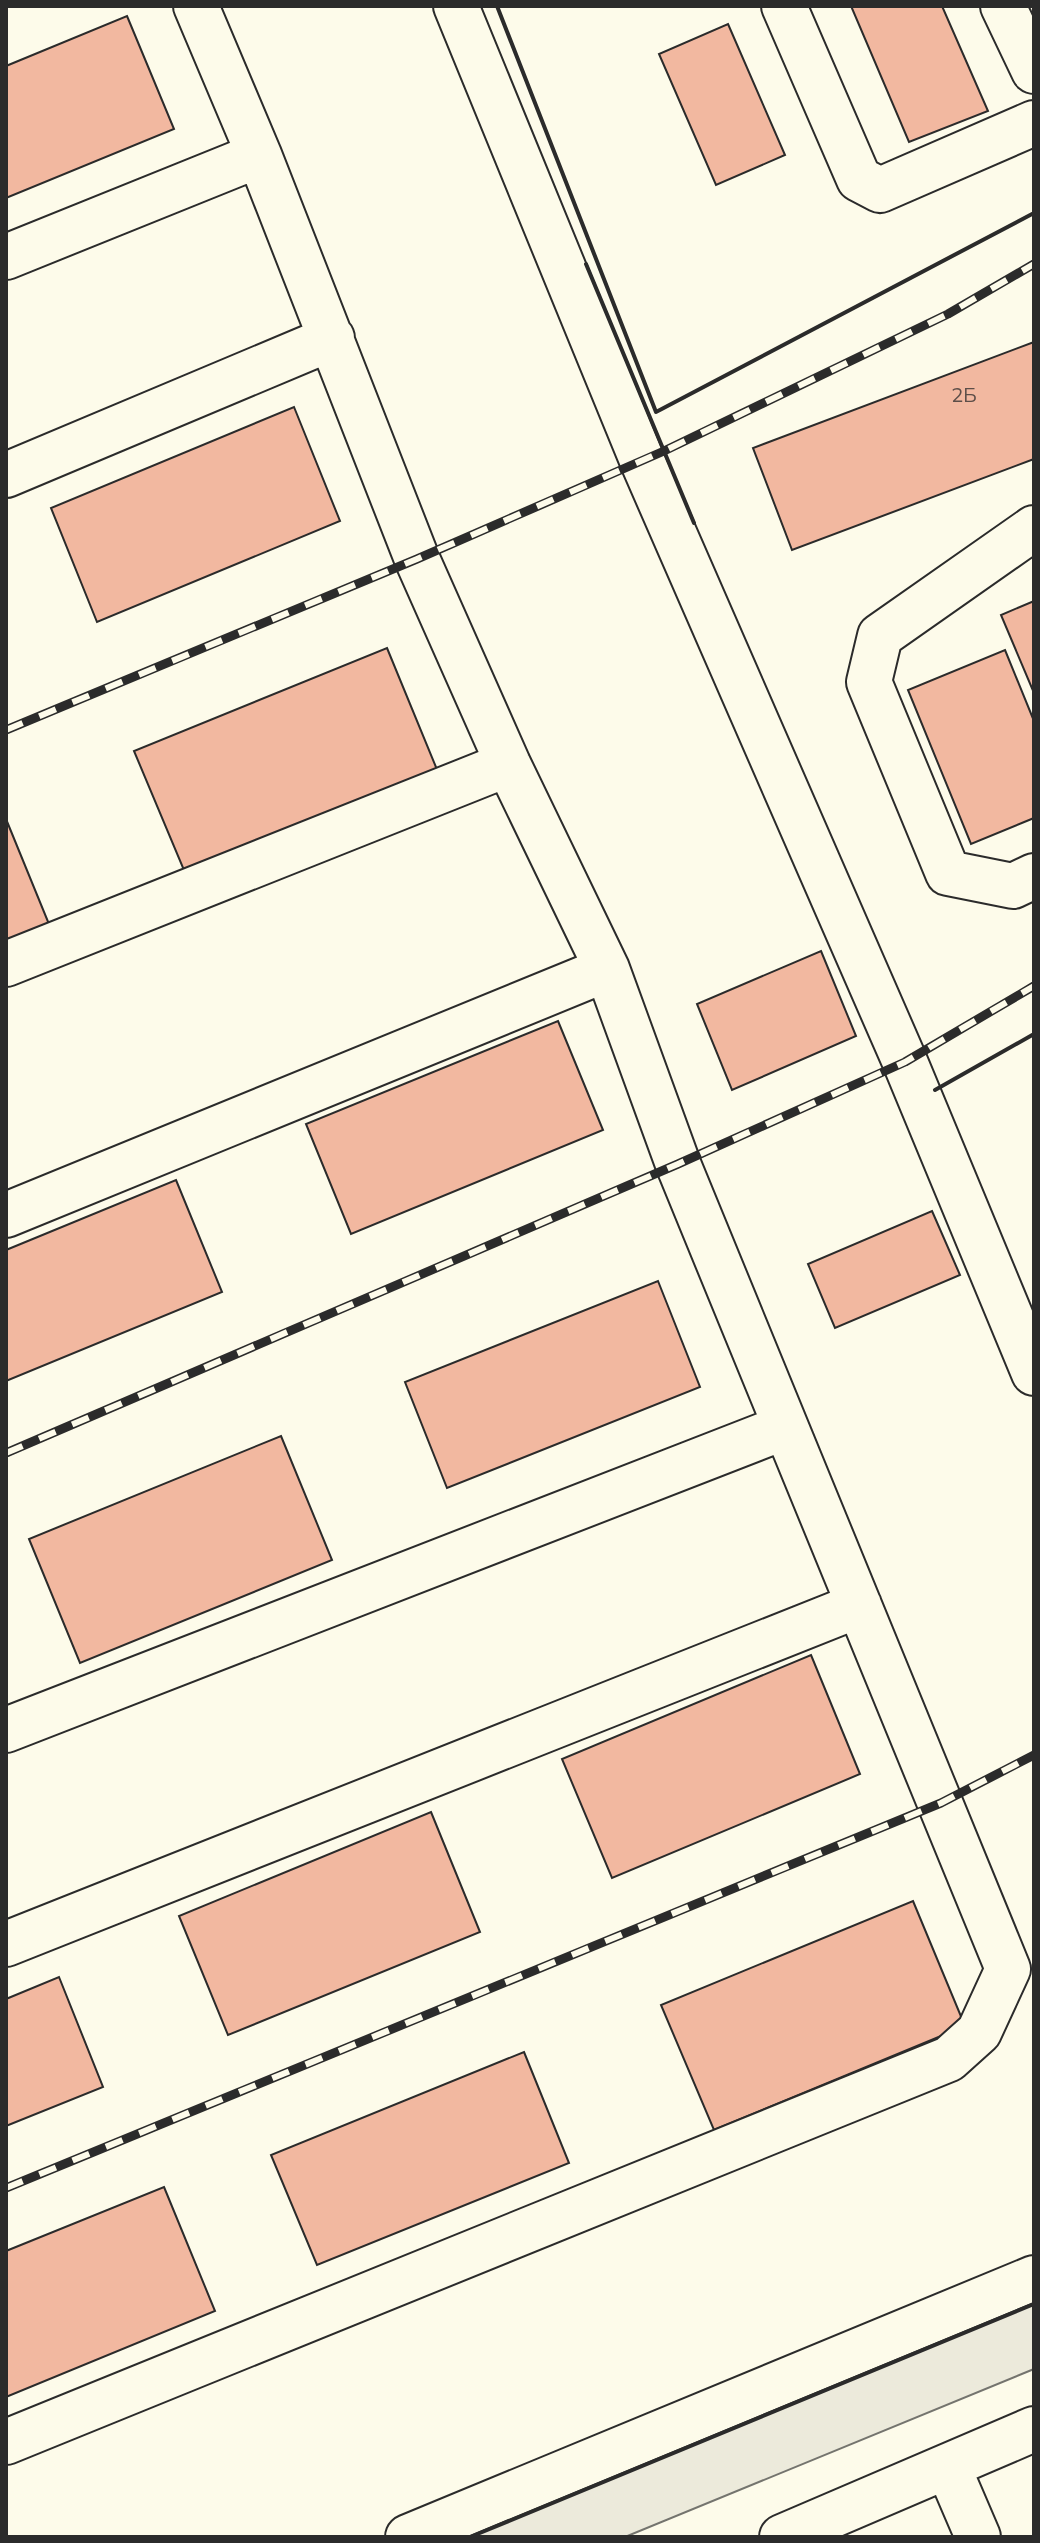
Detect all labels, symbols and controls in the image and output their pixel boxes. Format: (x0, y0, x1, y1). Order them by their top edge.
house number: 2Б (951, 382, 977, 407)

